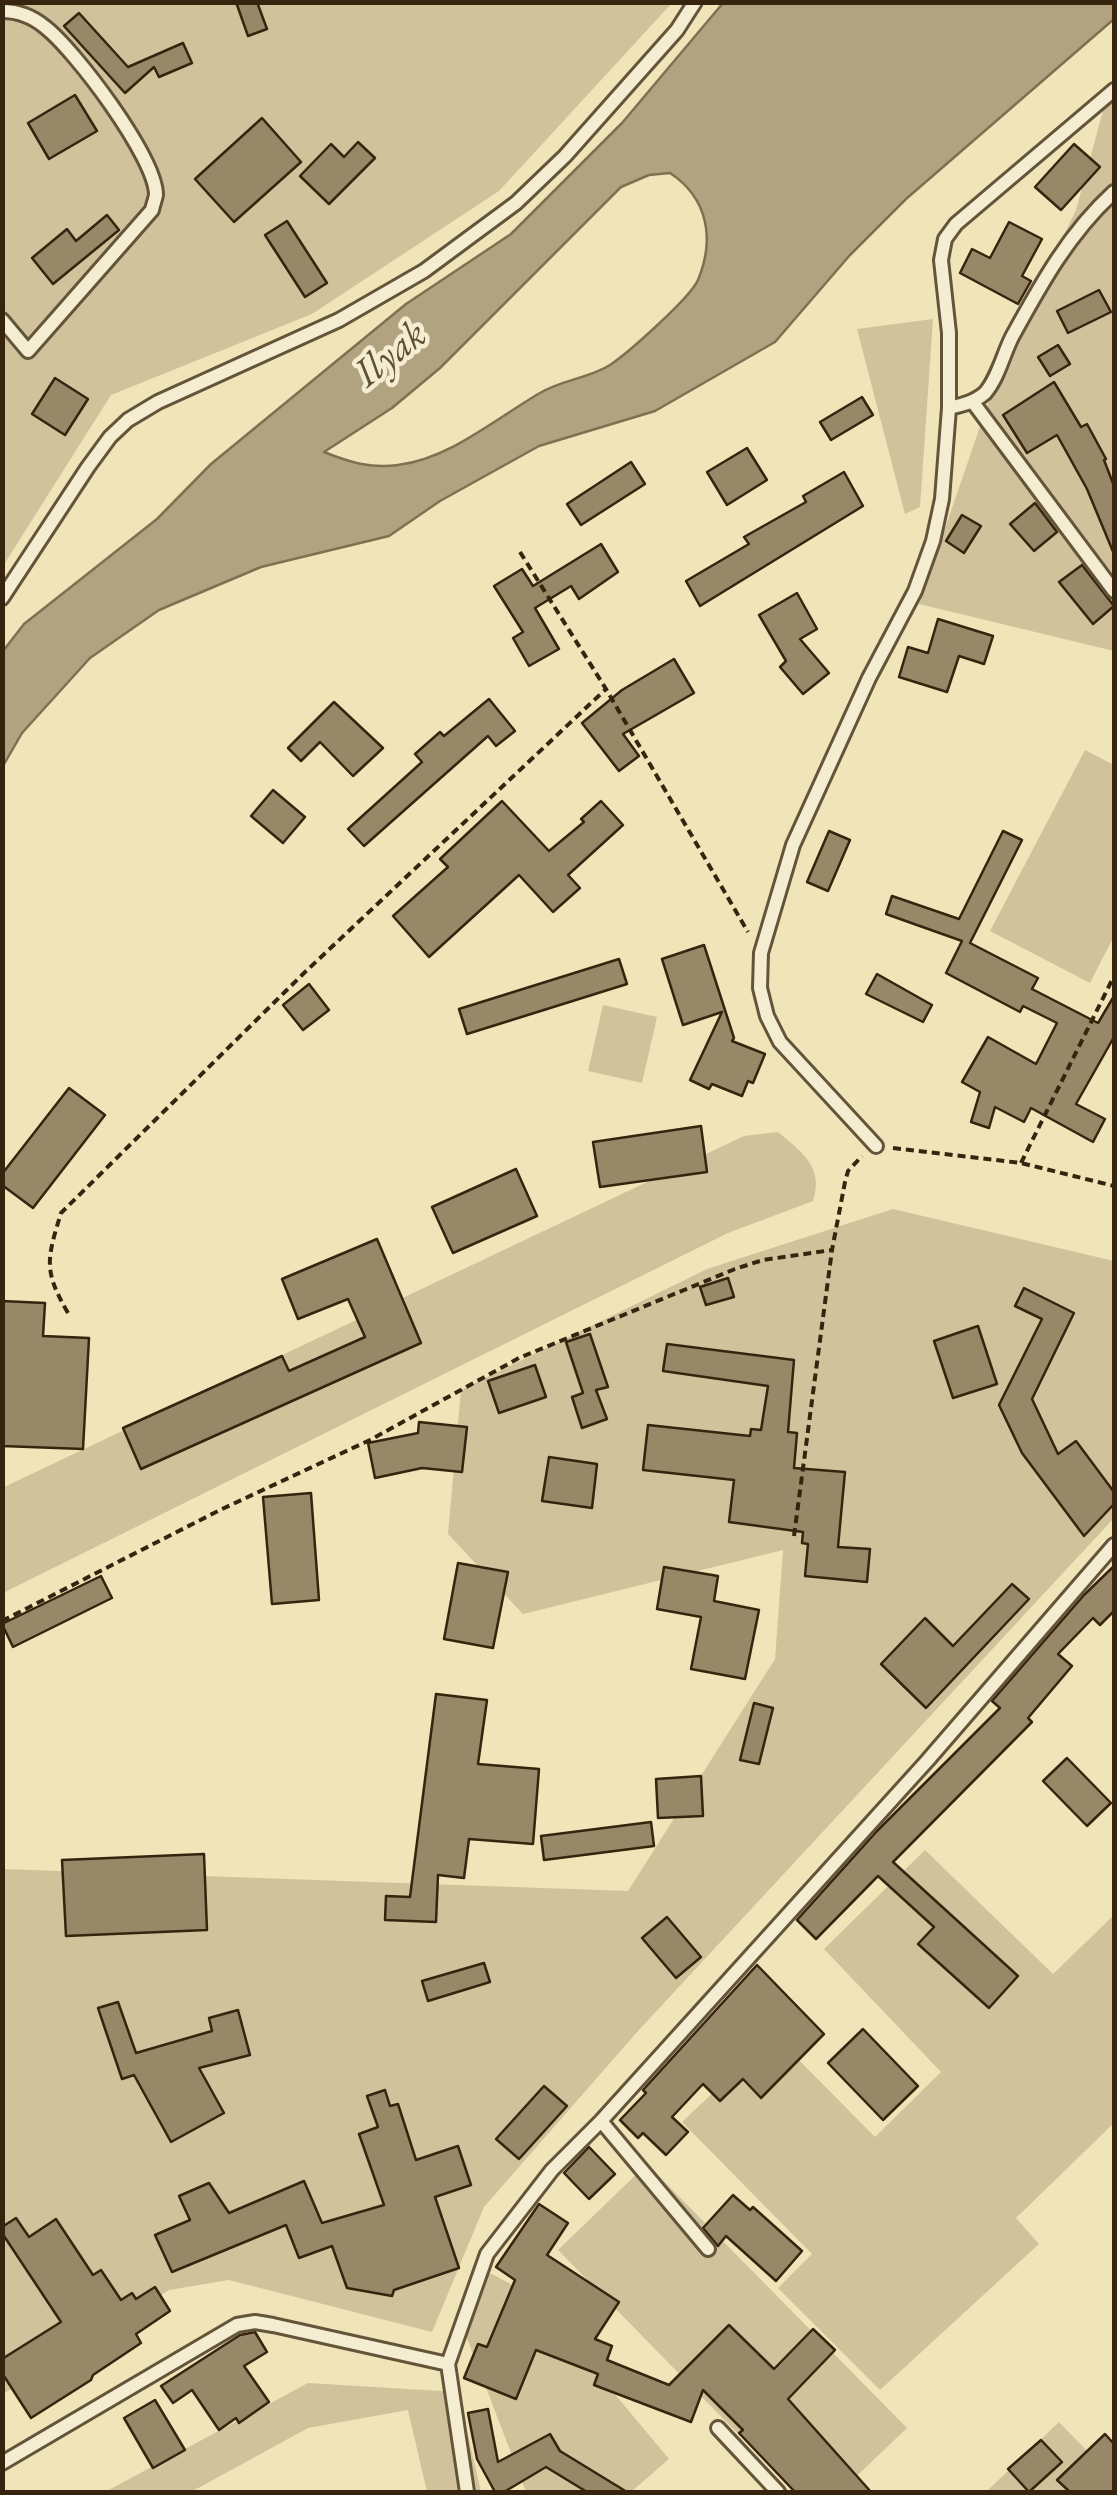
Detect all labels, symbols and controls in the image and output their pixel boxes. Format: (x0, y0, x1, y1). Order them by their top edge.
water label: Ilyak (345, 311, 437, 399)

